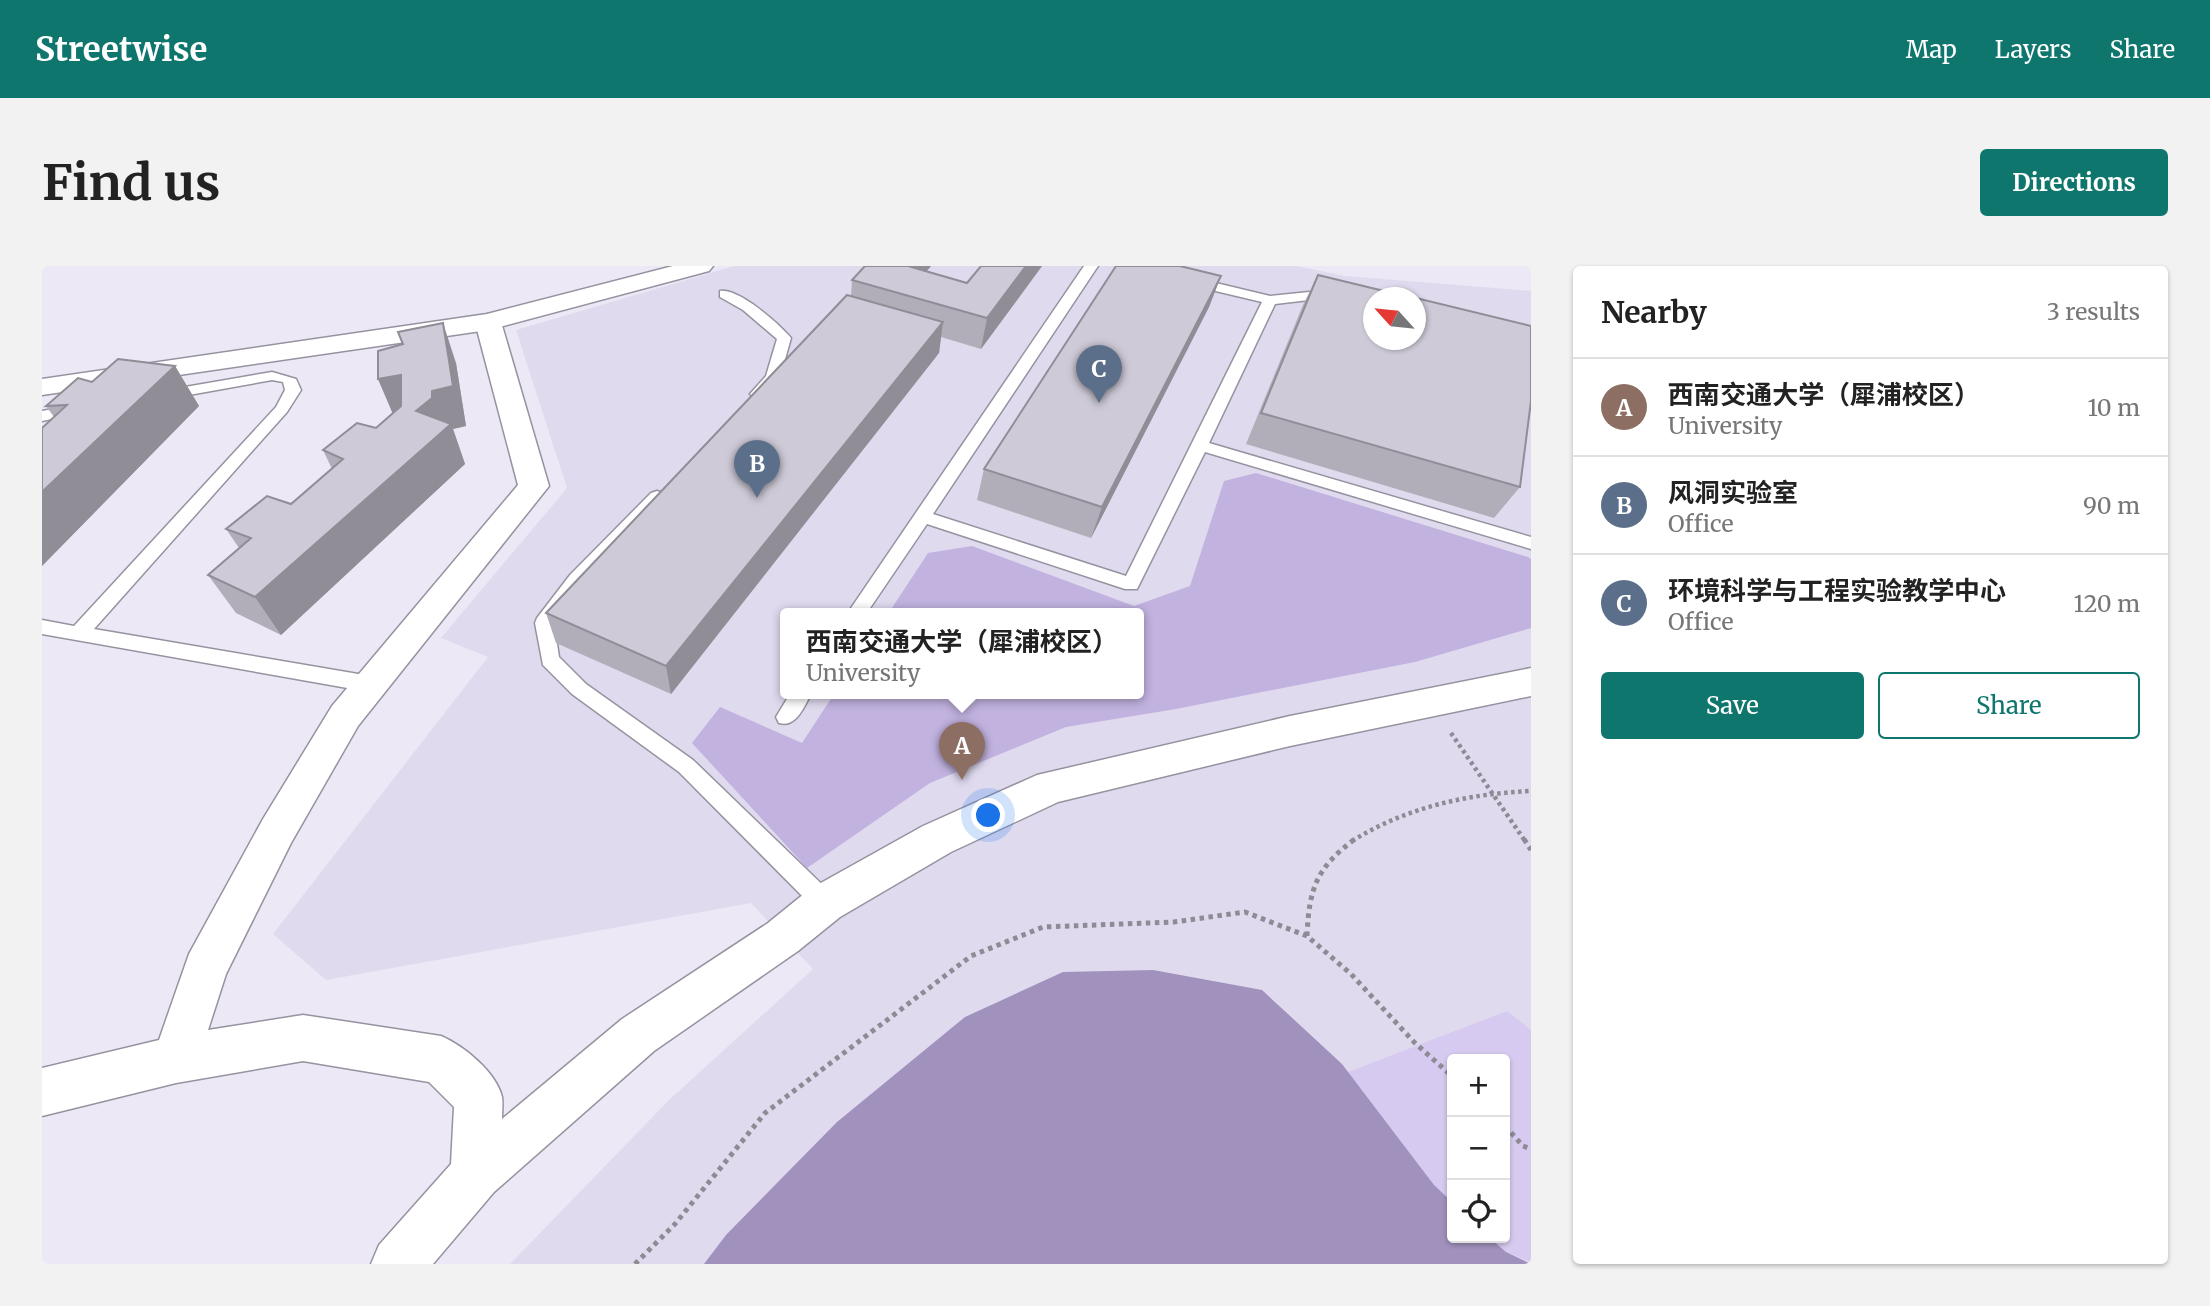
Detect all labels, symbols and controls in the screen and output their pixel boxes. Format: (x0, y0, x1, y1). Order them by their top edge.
text: Streetwise (35, 29, 207, 70)
text: Map (1906, 34, 1957, 65)
text: Layers (1995, 34, 2071, 65)
text: Share (2109, 34, 2175, 65)
button: Directions (1980, 149, 2168, 216)
text: Find us (42, 152, 220, 213)
north arrow (1363, 287, 1426, 350)
text: Nearby (1601, 293, 1707, 331)
text: 3 results (2047, 297, 2140, 326)
pin: C (1076, 345, 1122, 403)
text: 西南交通大学（犀浦校区） (1668, 378, 1980, 411)
text: A (1616, 393, 1632, 422)
text: 10 m (2087, 393, 2140, 422)
text: University (1668, 411, 1783, 440)
pin: B (734, 440, 780, 498)
text: 风洞实验室 (1668, 476, 1798, 509)
text: B (1616, 491, 1632, 520)
text: 90 m (2083, 491, 2140, 520)
text: Office (1668, 509, 1733, 538)
text: 环境科学与工程实验教学中心 (1668, 574, 2006, 607)
text: C (1616, 589, 1632, 618)
text: 120 m (2074, 589, 2140, 618)
text: Office (1668, 607, 1733, 636)
popup (780, 608, 1144, 699)
text: 西南交通大学（犀浦校区） (806, 625, 1118, 658)
text: University (806, 658, 920, 687)
button: Save (1601, 672, 1864, 739)
button: Share (1878, 672, 2140, 739)
pin: A (939, 722, 985, 780)
your location (971, 798, 1005, 832)
map controls (1447, 1054, 1510, 1243)
button: + (1447, 1054, 1510, 1117)
button: − (1447, 1117, 1510, 1180)
button: locate (1447, 1180, 1510, 1243)

